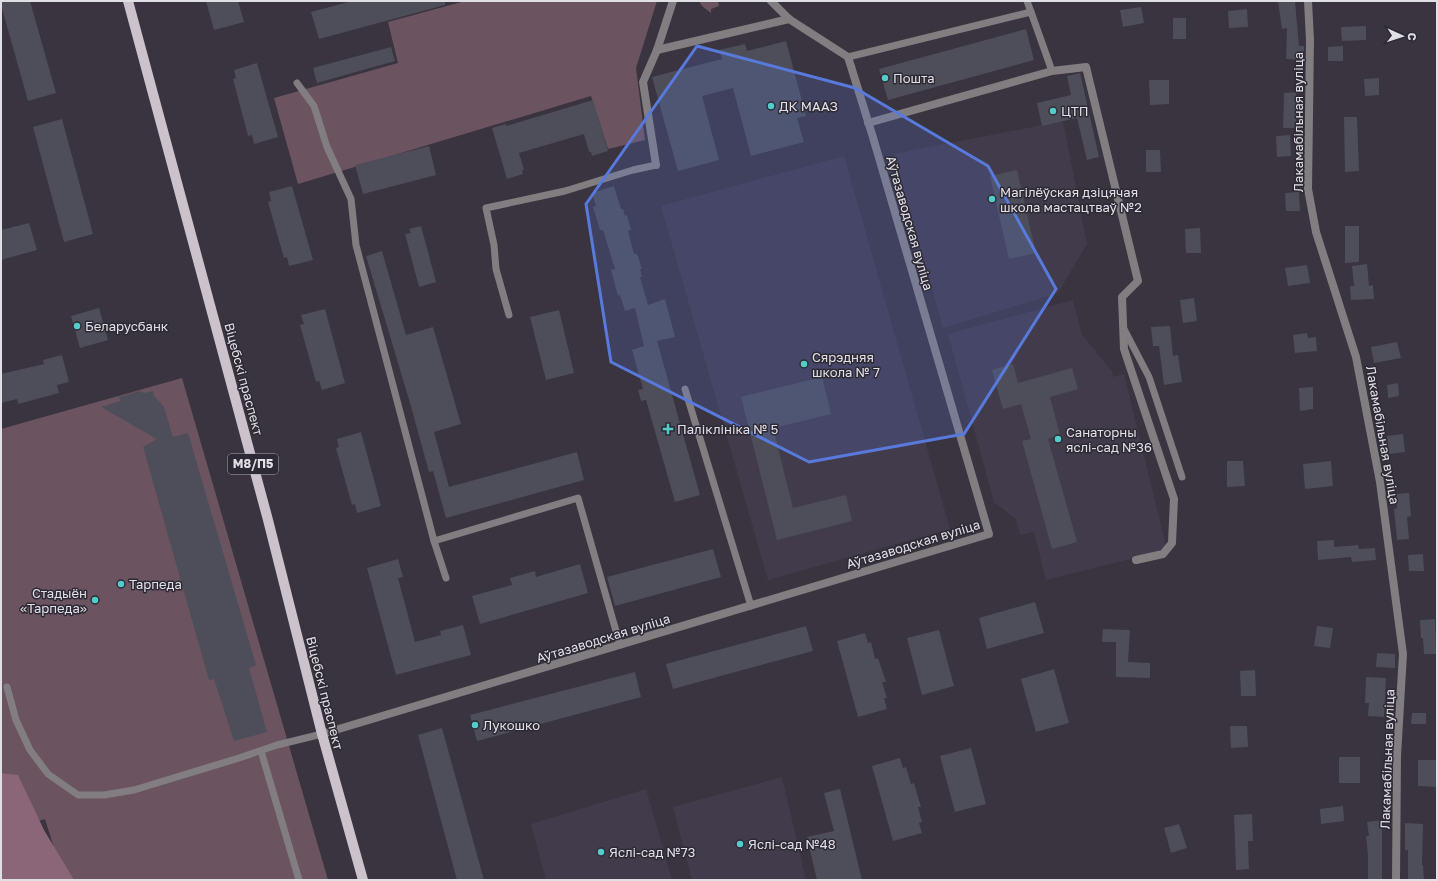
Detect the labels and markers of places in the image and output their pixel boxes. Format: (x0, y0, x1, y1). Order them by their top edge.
place label: Пошта (893, 70, 935, 86)
marker: Пошта (880, 73, 890, 83)
place label: ДК МААЗ (779, 98, 838, 114)
marker: ДК МААЗ (766, 101, 776, 111)
place label: ЦТП (1061, 103, 1089, 119)
marker: ЦТП (1048, 106, 1058, 116)
place label: Магілёўская дзіцячая школа мастацтваў №2 (1000, 184, 1142, 215)
marker: Магілёўская дзіцячая школа мастацтваў №2 (987, 194, 997, 204)
place label: Беларусбанк (85, 318, 169, 334)
marker: Беларусбанк (72, 321, 82, 331)
place label: Сярэдняя школа № 7 (812, 349, 880, 380)
marker: Сярэдняя школа № 7 (799, 359, 809, 369)
place label: Паліклініка № 5 (677, 421, 778, 437)
marker: Паліклініка № 5 (662, 423, 674, 435)
place label: Санаторны яслі-сад №36 (1066, 424, 1152, 455)
marker: Санаторны яслі-сад №36 (1053, 434, 1063, 444)
place label: Тарпеда (129, 576, 182, 592)
marker: Тарпеда (116, 579, 126, 589)
place label: Стадыён «Тарпеда» (20, 585, 87, 616)
marker: Стадыён «Тарпеда» (90, 595, 100, 605)
place label: Лукошко (483, 717, 540, 733)
marker: Лукошко (470, 720, 480, 730)
place label: Яслі-сад №48 (748, 836, 836, 852)
marker: Яслі-сад №48 (735, 839, 745, 849)
place label: Яслі-сад №73 (609, 844, 695, 860)
marker: Яслі-сад №73 (596, 847, 606, 857)

